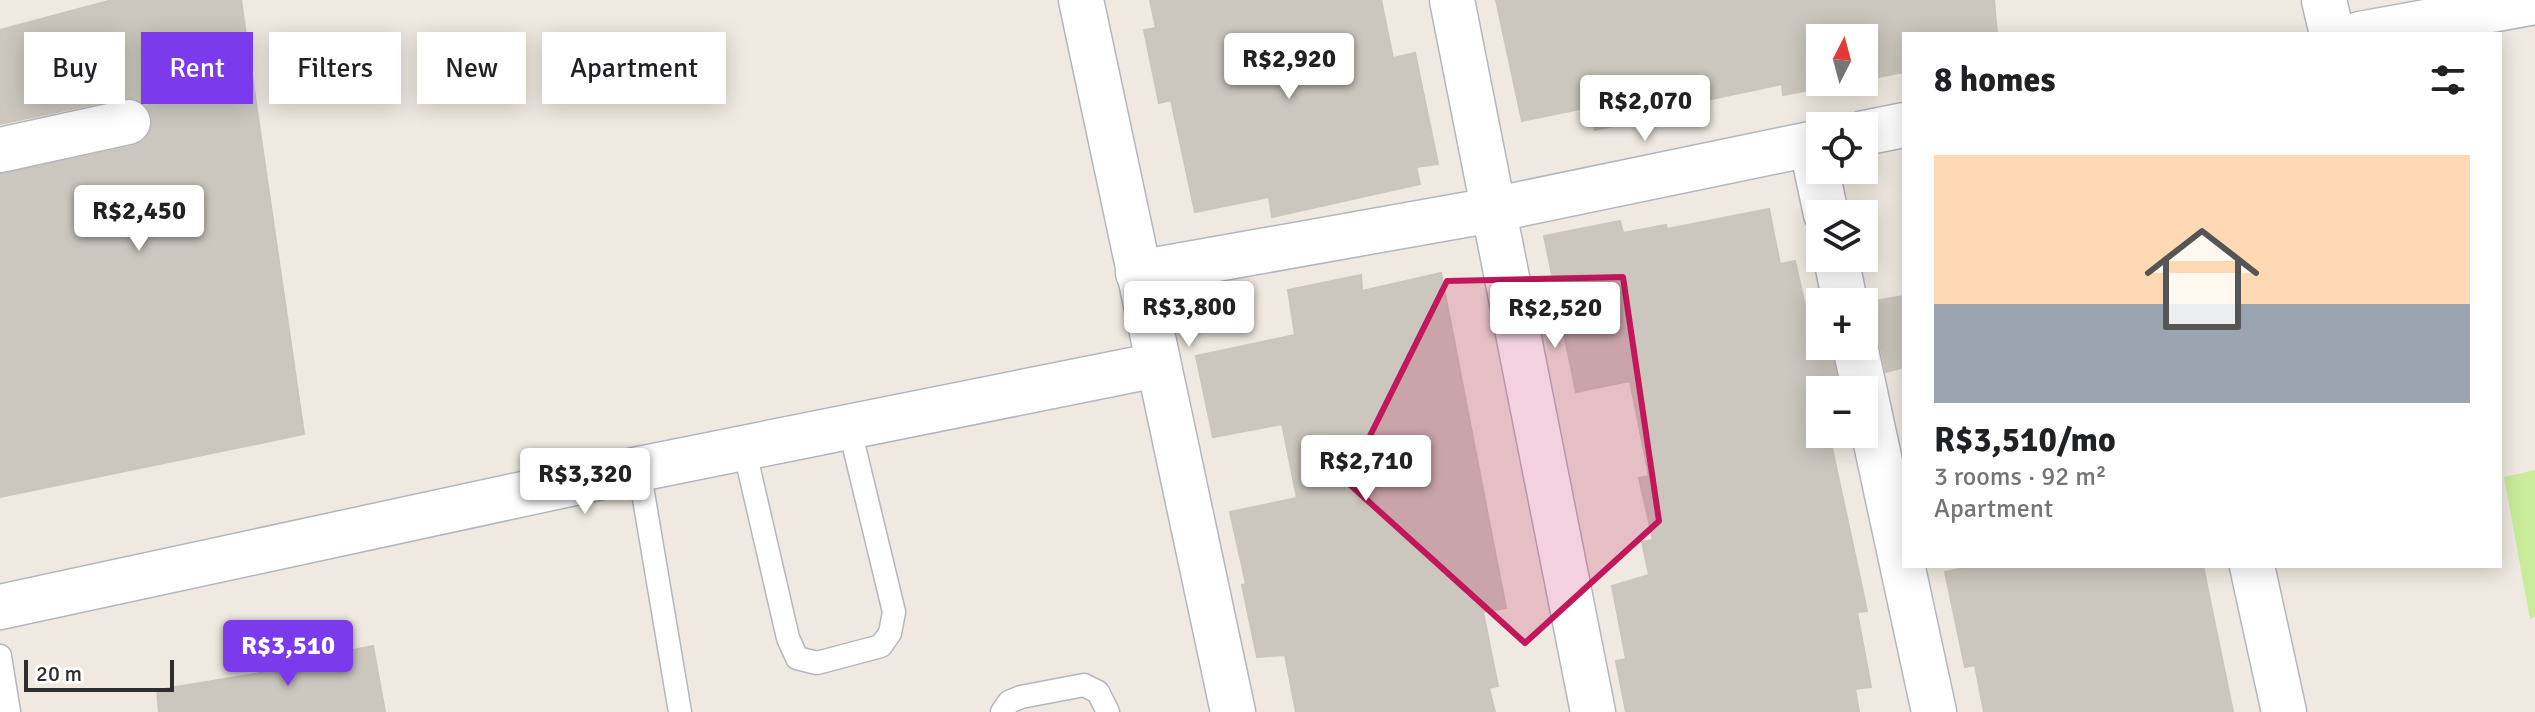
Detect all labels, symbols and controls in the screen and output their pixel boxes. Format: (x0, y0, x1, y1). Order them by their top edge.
north arrow (1806, 24, 1878, 96)
map controls (1806, 24, 1878, 448)
chip: Buy (24, 32, 125, 104)
chip: Rent (141, 32, 253, 104)
chip: Filters (269, 32, 401, 104)
chip: New (417, 32, 526, 104)
chip: Apartment (542, 32, 726, 104)
pin: R$2,920 (1215, 33, 1363, 101)
text: R$2,920 (1242, 43, 1336, 75)
icon: filters (2426, 58, 2470, 102)
text: 8 homes (1934, 59, 2055, 101)
pin: R$2,070 (1571, 75, 1719, 143)
text: R$2,070 (1598, 85, 1692, 117)
button: locate (1806, 112, 1878, 184)
pin: R$2,450 (65, 185, 213, 253)
text: R$2,450 (92, 195, 186, 227)
button: layers (1806, 200, 1878, 272)
icon: home (2130, 207, 2274, 351)
pin: R$3,800 (1115, 281, 1263, 349)
pin: R$2,520 (1481, 282, 1629, 350)
button: + (1806, 288, 1878, 360)
text: R$3,800 (1142, 291, 1236, 323)
text: R$2,520 (1508, 292, 1602, 324)
button: − (1806, 376, 1878, 448)
text: R$3,510/mo (1934, 419, 2116, 461)
pin: R$2,710 (1292, 435, 1440, 503)
text: R$2,710 (1319, 445, 1413, 477)
pin: R$3,320 (511, 448, 659, 516)
text: R$3,320 (538, 458, 632, 490)
text: 3 rooms · 92 m² (1934, 461, 2107, 493)
text: Apartment (1934, 493, 2053, 525)
pin: R$3,510 (214, 620, 362, 688)
text: R$3,510 (241, 630, 335, 662)
scale bar (24, 656, 174, 692)
text: 20 m (36, 660, 82, 687)

